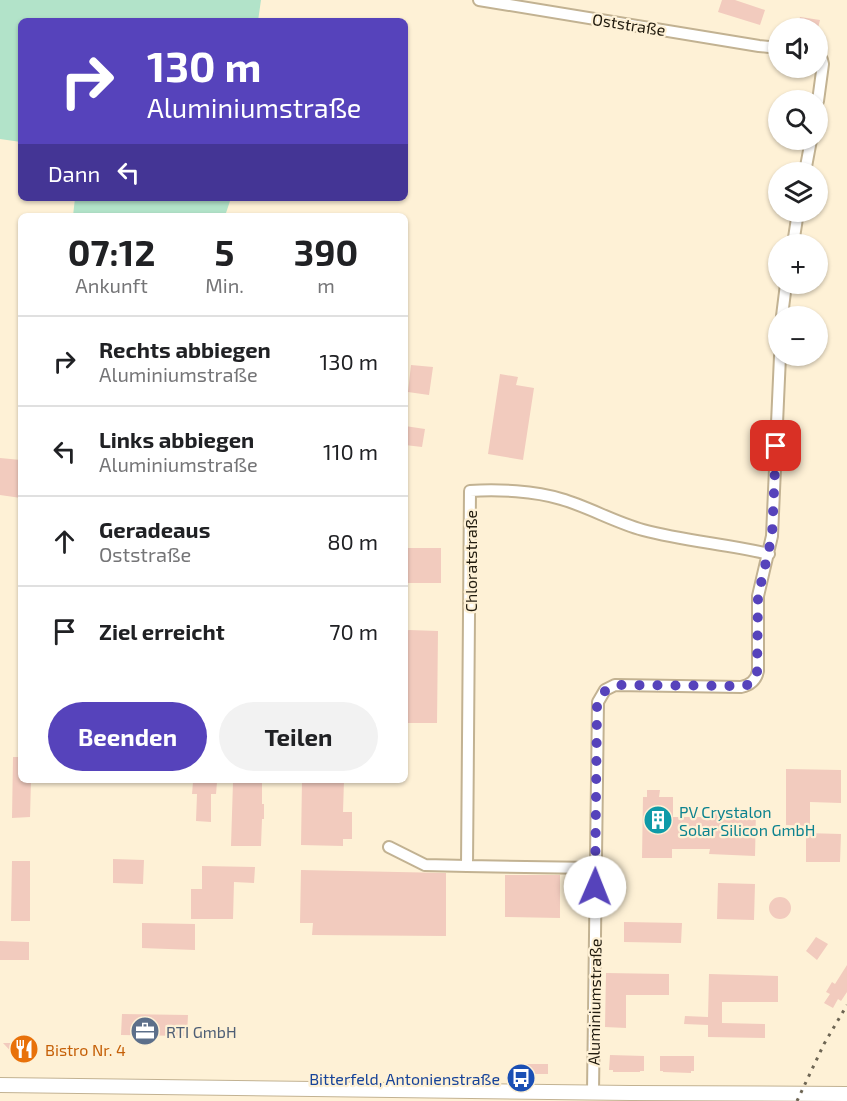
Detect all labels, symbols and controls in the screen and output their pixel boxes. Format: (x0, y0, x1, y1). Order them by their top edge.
street label: Oststraße (591, 9, 667, 39)
map controls (768, 18, 828, 366)
button: sound (768, 18, 828, 78)
text: 130 m (147, 40, 262, 90)
icon: right (48, 42, 126, 120)
button: search (768, 90, 828, 150)
text: Aluminiumstraße (147, 91, 361, 123)
icon: left (112, 156, 145, 189)
text: Dann (48, 160, 100, 186)
button: layers (768, 162, 828, 222)
text: 07:12 (68, 230, 155, 273)
text: 5 (215, 230, 234, 273)
text: 390 (294, 230, 358, 273)
button: + (768, 234, 828, 294)
text: Ankunft (75, 273, 148, 297)
text: Min. (205, 273, 244, 297)
text: m (317, 273, 335, 297)
button: − (768, 306, 828, 366)
text: Rechts abbiegen (99, 336, 271, 362)
icon: right (48, 345, 81, 378)
text: 130 m (320, 348, 378, 374)
text: Aluminiumstraße (99, 362, 258, 386)
pin (750, 420, 801, 471)
text: Links abbiegen (99, 426, 254, 452)
icon: arrive (759, 429, 792, 462)
icon: left (48, 435, 81, 468)
text: 110 m (323, 438, 378, 464)
text: Aluminiumstraße (99, 452, 258, 476)
street label: Chloratstraße (461, 510, 480, 612)
text: Geradeaus (99, 516, 210, 542)
icon: ahead (48, 525, 81, 558)
text: 80 m (327, 528, 378, 554)
text: Oststraße (99, 542, 191, 566)
icon: arrive (48, 615, 81, 648)
text: Ziel erreicht (99, 618, 225, 644)
text: 70 m (329, 618, 378, 644)
button: Beenden (48, 702, 207, 771)
button: Teilen (219, 702, 378, 771)
place label: PV Crystalon Solar Silicon GmbH (679, 802, 815, 839)
building icon: PV Crystalon Solar Silicon GmbH (642, 804, 674, 836)
position arrow (563, 855, 627, 919)
street label: Aluminiumstraße (583, 938, 605, 1066)
office icon: RTI GmbH (129, 1015, 161, 1047)
place label: RTI GmbH (166, 1022, 237, 1041)
restaurant icon: Bistro Nr. 4 (8, 1033, 40, 1065)
place label: Bistro Nr. 4 (45, 1040, 126, 1059)
bus stop icon: Bitterfeld, Antonienstraße (505, 1062, 537, 1094)
place label: Bitterfeld, Antonienstraße (309, 1069, 500, 1088)

